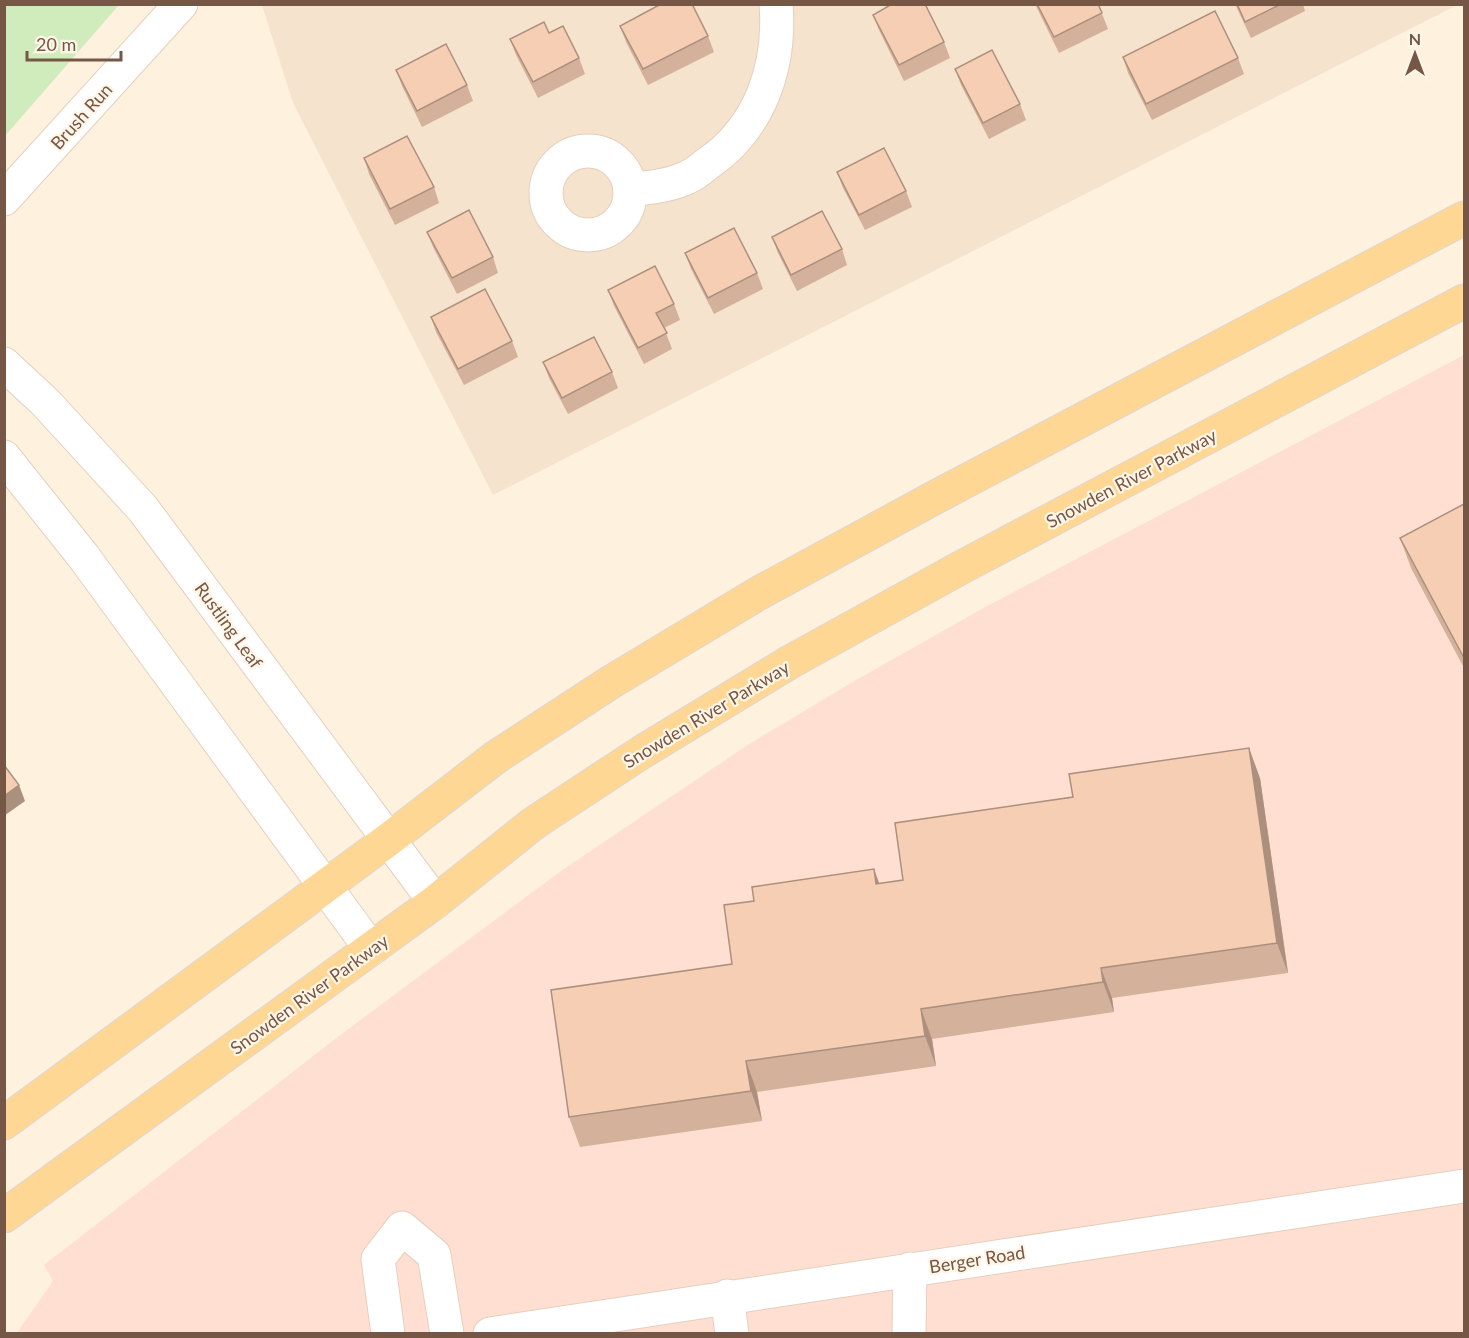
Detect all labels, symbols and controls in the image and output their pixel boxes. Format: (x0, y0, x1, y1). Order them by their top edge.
scale bar (27, 24, 122, 62)
north arrow (1385, 24, 1445, 84)
text: N (1409, 29, 1421, 48)
text: 20 m (36, 33, 76, 55)
street label: Brush Run (46, 78, 116, 154)
street label: Snowden River Parkway (1042, 423, 1221, 532)
street label: Rustling Leaf (190, 578, 268, 673)
street label: Snowden River Parkway (619, 655, 794, 772)
street label: Snowden River Parkway (226, 929, 393, 1059)
street label: Berger Road (927, 1241, 1027, 1277)

